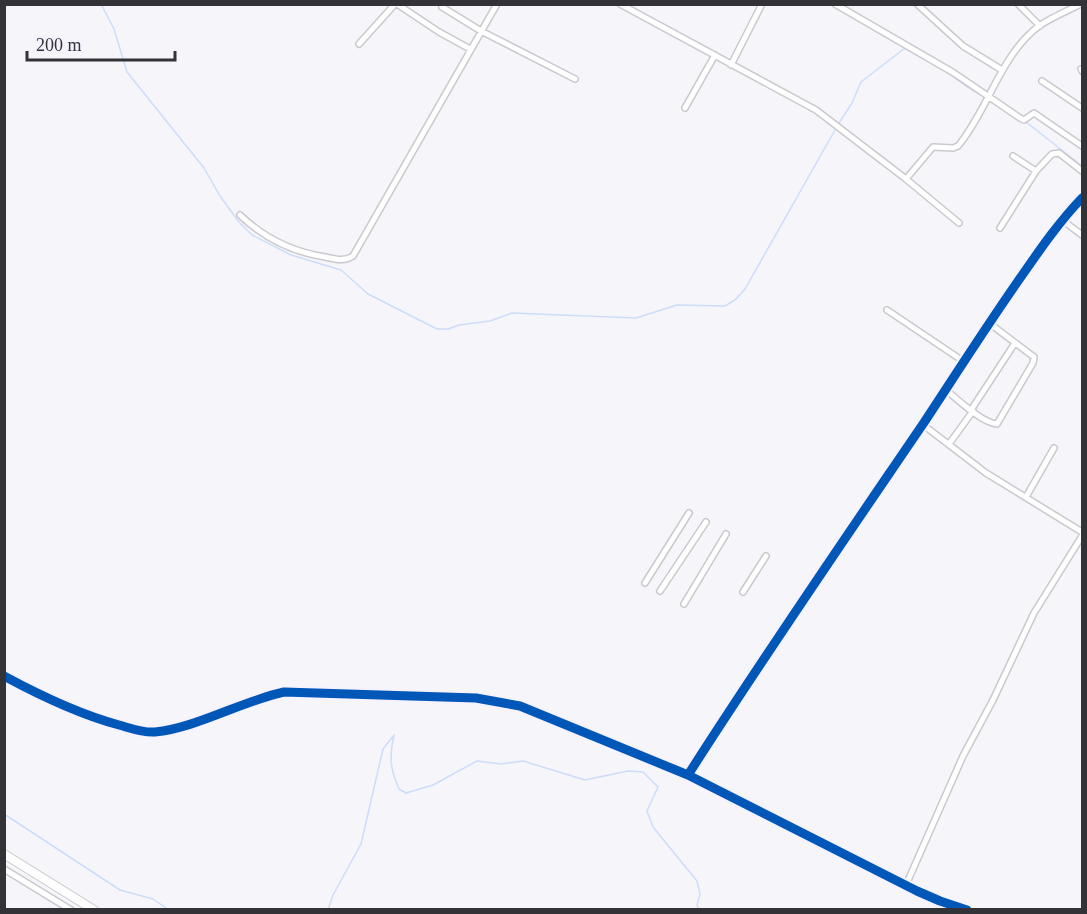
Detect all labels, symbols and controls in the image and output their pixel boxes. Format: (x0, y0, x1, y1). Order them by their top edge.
scale bar (27, 24, 176, 62)
text: 200 m (36, 35, 82, 55)

